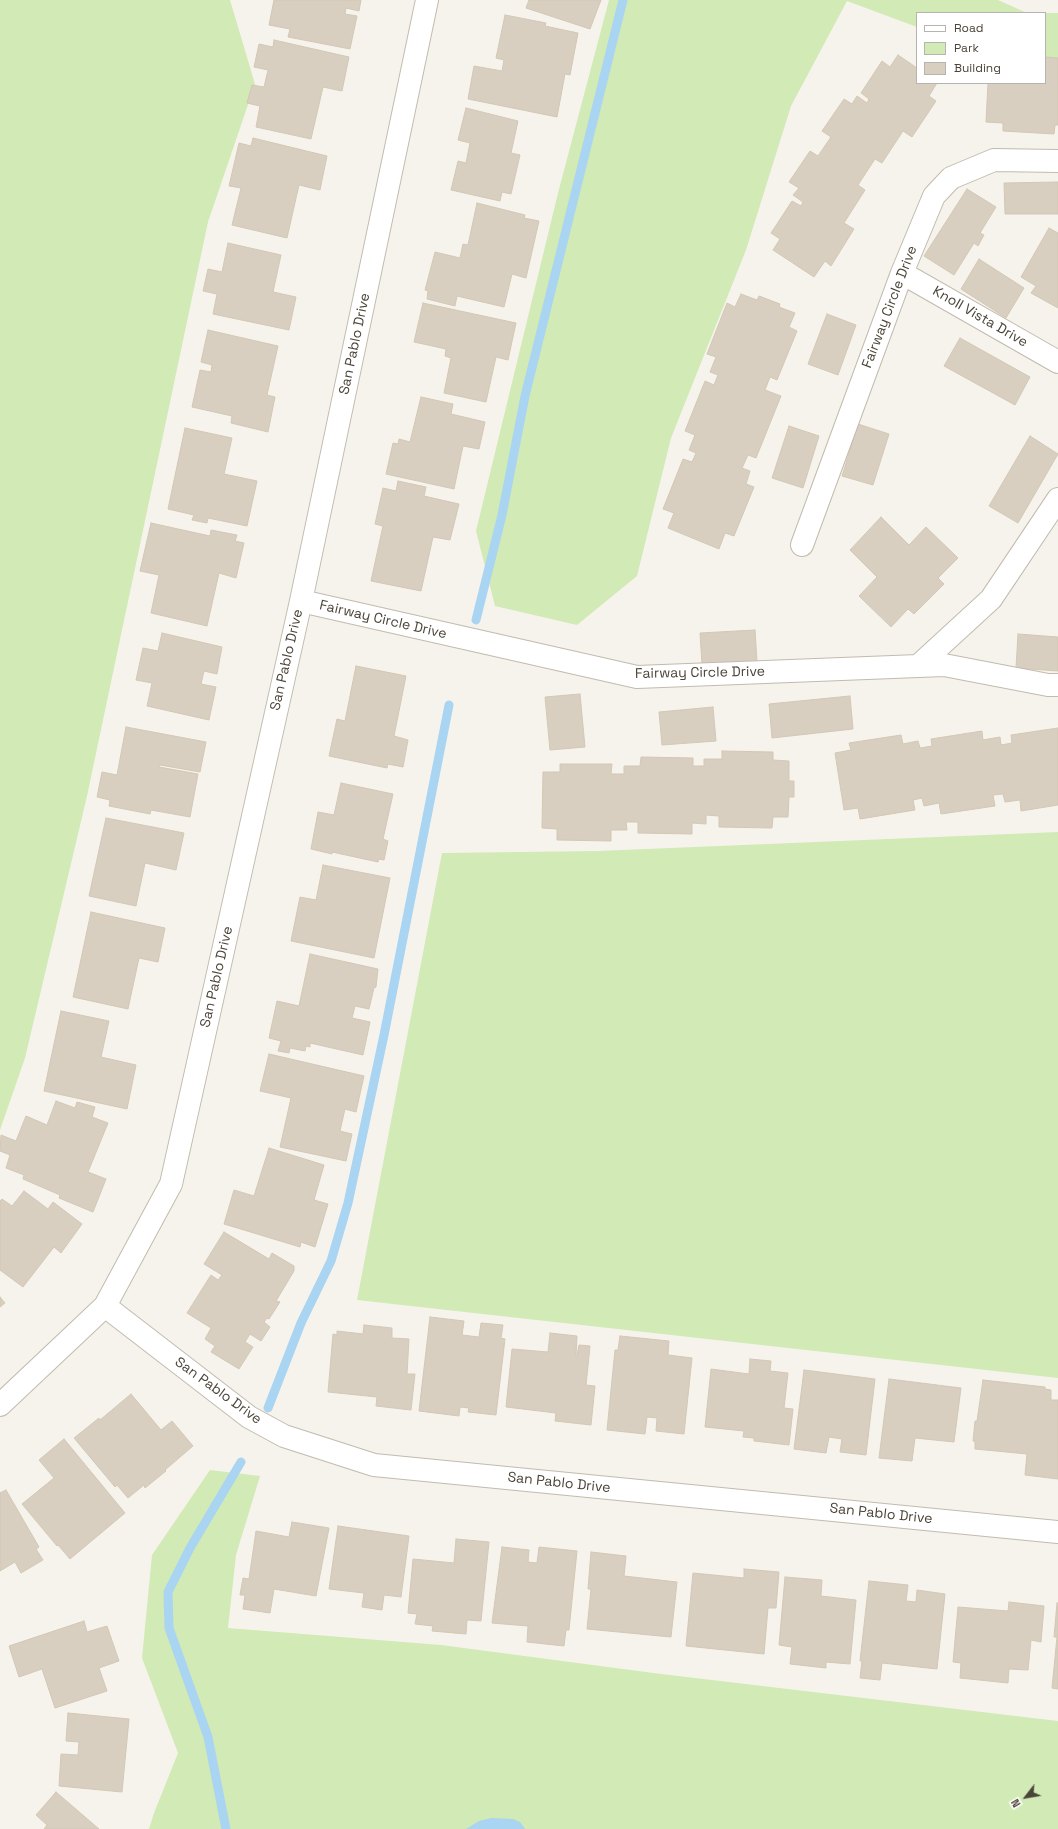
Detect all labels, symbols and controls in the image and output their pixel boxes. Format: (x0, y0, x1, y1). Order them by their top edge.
legend (916, 12, 1046, 84)
text: Road (954, 20, 983, 36)
text: Park (954, 40, 979, 56)
text: Building (954, 60, 1001, 76)
street label: Fairway Circle Drive (859, 243, 921, 371)
street label: Knoll Vista Drive (929, 283, 1031, 351)
street label: San Pablo Drive (336, 292, 374, 396)
street label: Fairway Circle Drive (318, 597, 448, 643)
street label: San Pablo Drive (267, 608, 307, 712)
street label: Fairway Circle Drive (635, 663, 765, 683)
street label: San Pablo Drive (197, 925, 237, 1029)
street label: San Pablo Drive (171, 1354, 265, 1428)
street label: San Pablo Drive (507, 1469, 611, 1497)
street label: San Pablo Drive (829, 1500, 933, 1528)
north arrow (1006, 1777, 1046, 1817)
text: N (1008, 1796, 1024, 1810)

